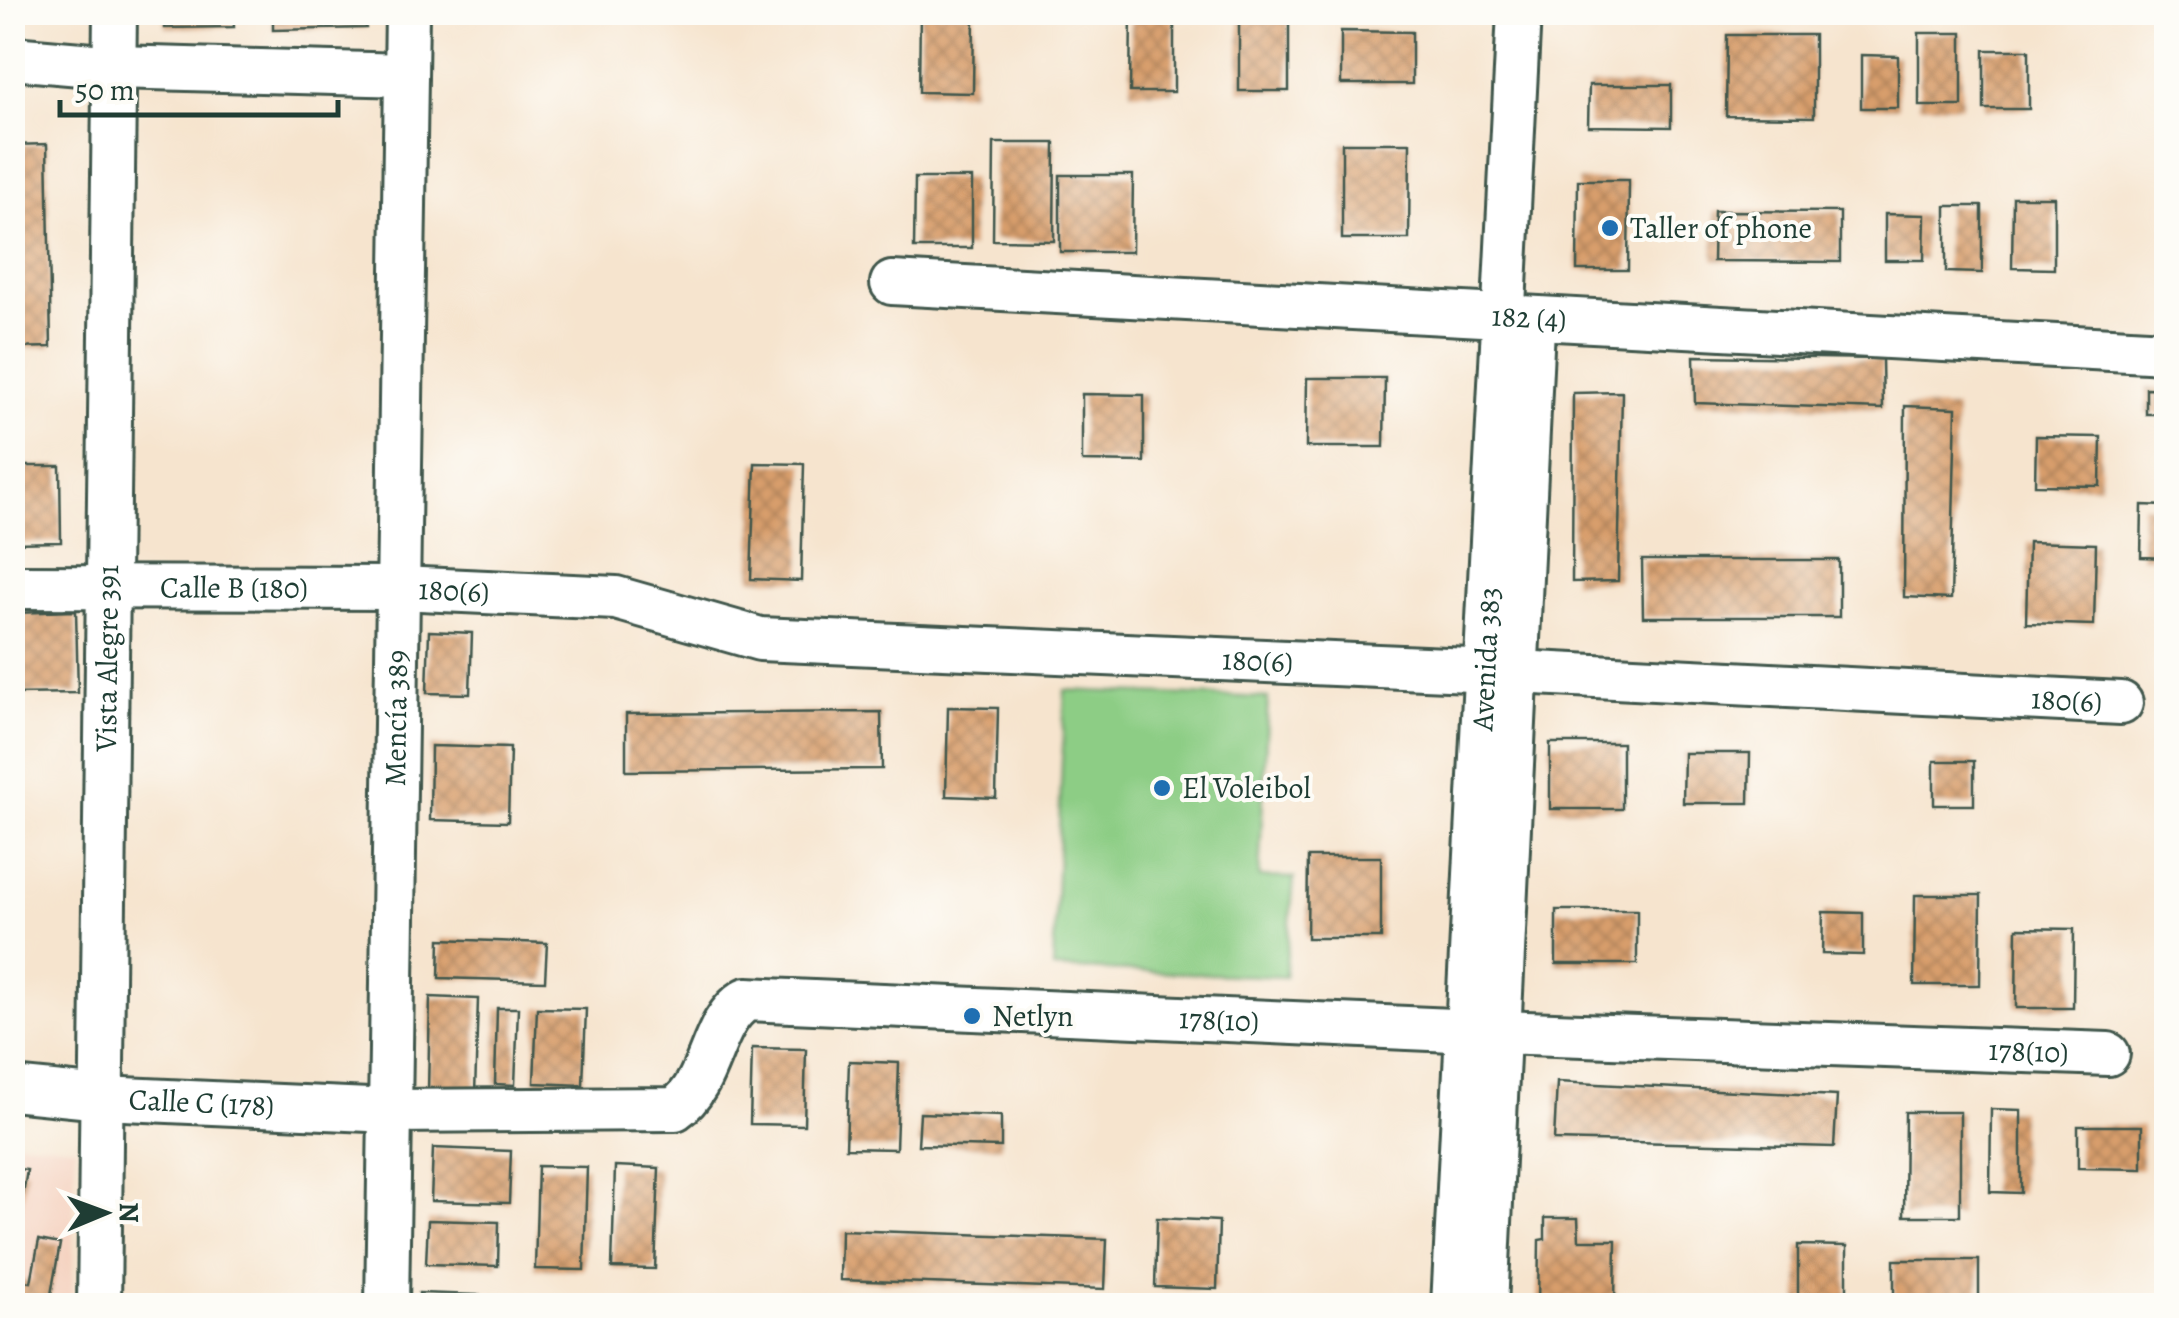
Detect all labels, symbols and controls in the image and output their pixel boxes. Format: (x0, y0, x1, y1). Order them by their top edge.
scale bar (60, 55, 338, 117)
text: 50 m (75, 70, 135, 110)
place label: Taller of phone (1630, 208, 1812, 248)
marker: Taller of phone (1599, 217, 1621, 239)
street label: 182 (4) (1490, 296, 1568, 340)
street label: Vista Alegre 391 (86, 564, 128, 753)
street label: Calle B (180) (160, 567, 308, 608)
street label: 180(6) (417, 569, 490, 612)
street label: Avenida 383 (1462, 586, 1510, 733)
street label: 180(6) (1221, 639, 1294, 682)
street label: Mencía 389 (375, 649, 417, 787)
street label: 180(6) (2030, 678, 2103, 722)
place label: El Voleibol (1182, 768, 1311, 808)
marker: El Voleibol (1151, 777, 1173, 799)
place label: Netlyn (992, 996, 1073, 1036)
street label: 178(10) (1178, 998, 1260, 1041)
marker: Netlyn (961, 1005, 983, 1027)
street label: 178(10) (1988, 1030, 2069, 1073)
street label: Calle C (178) (128, 1079, 275, 1126)
north arrow (55, 1163, 155, 1263)
text: N (110, 1202, 148, 1223)

